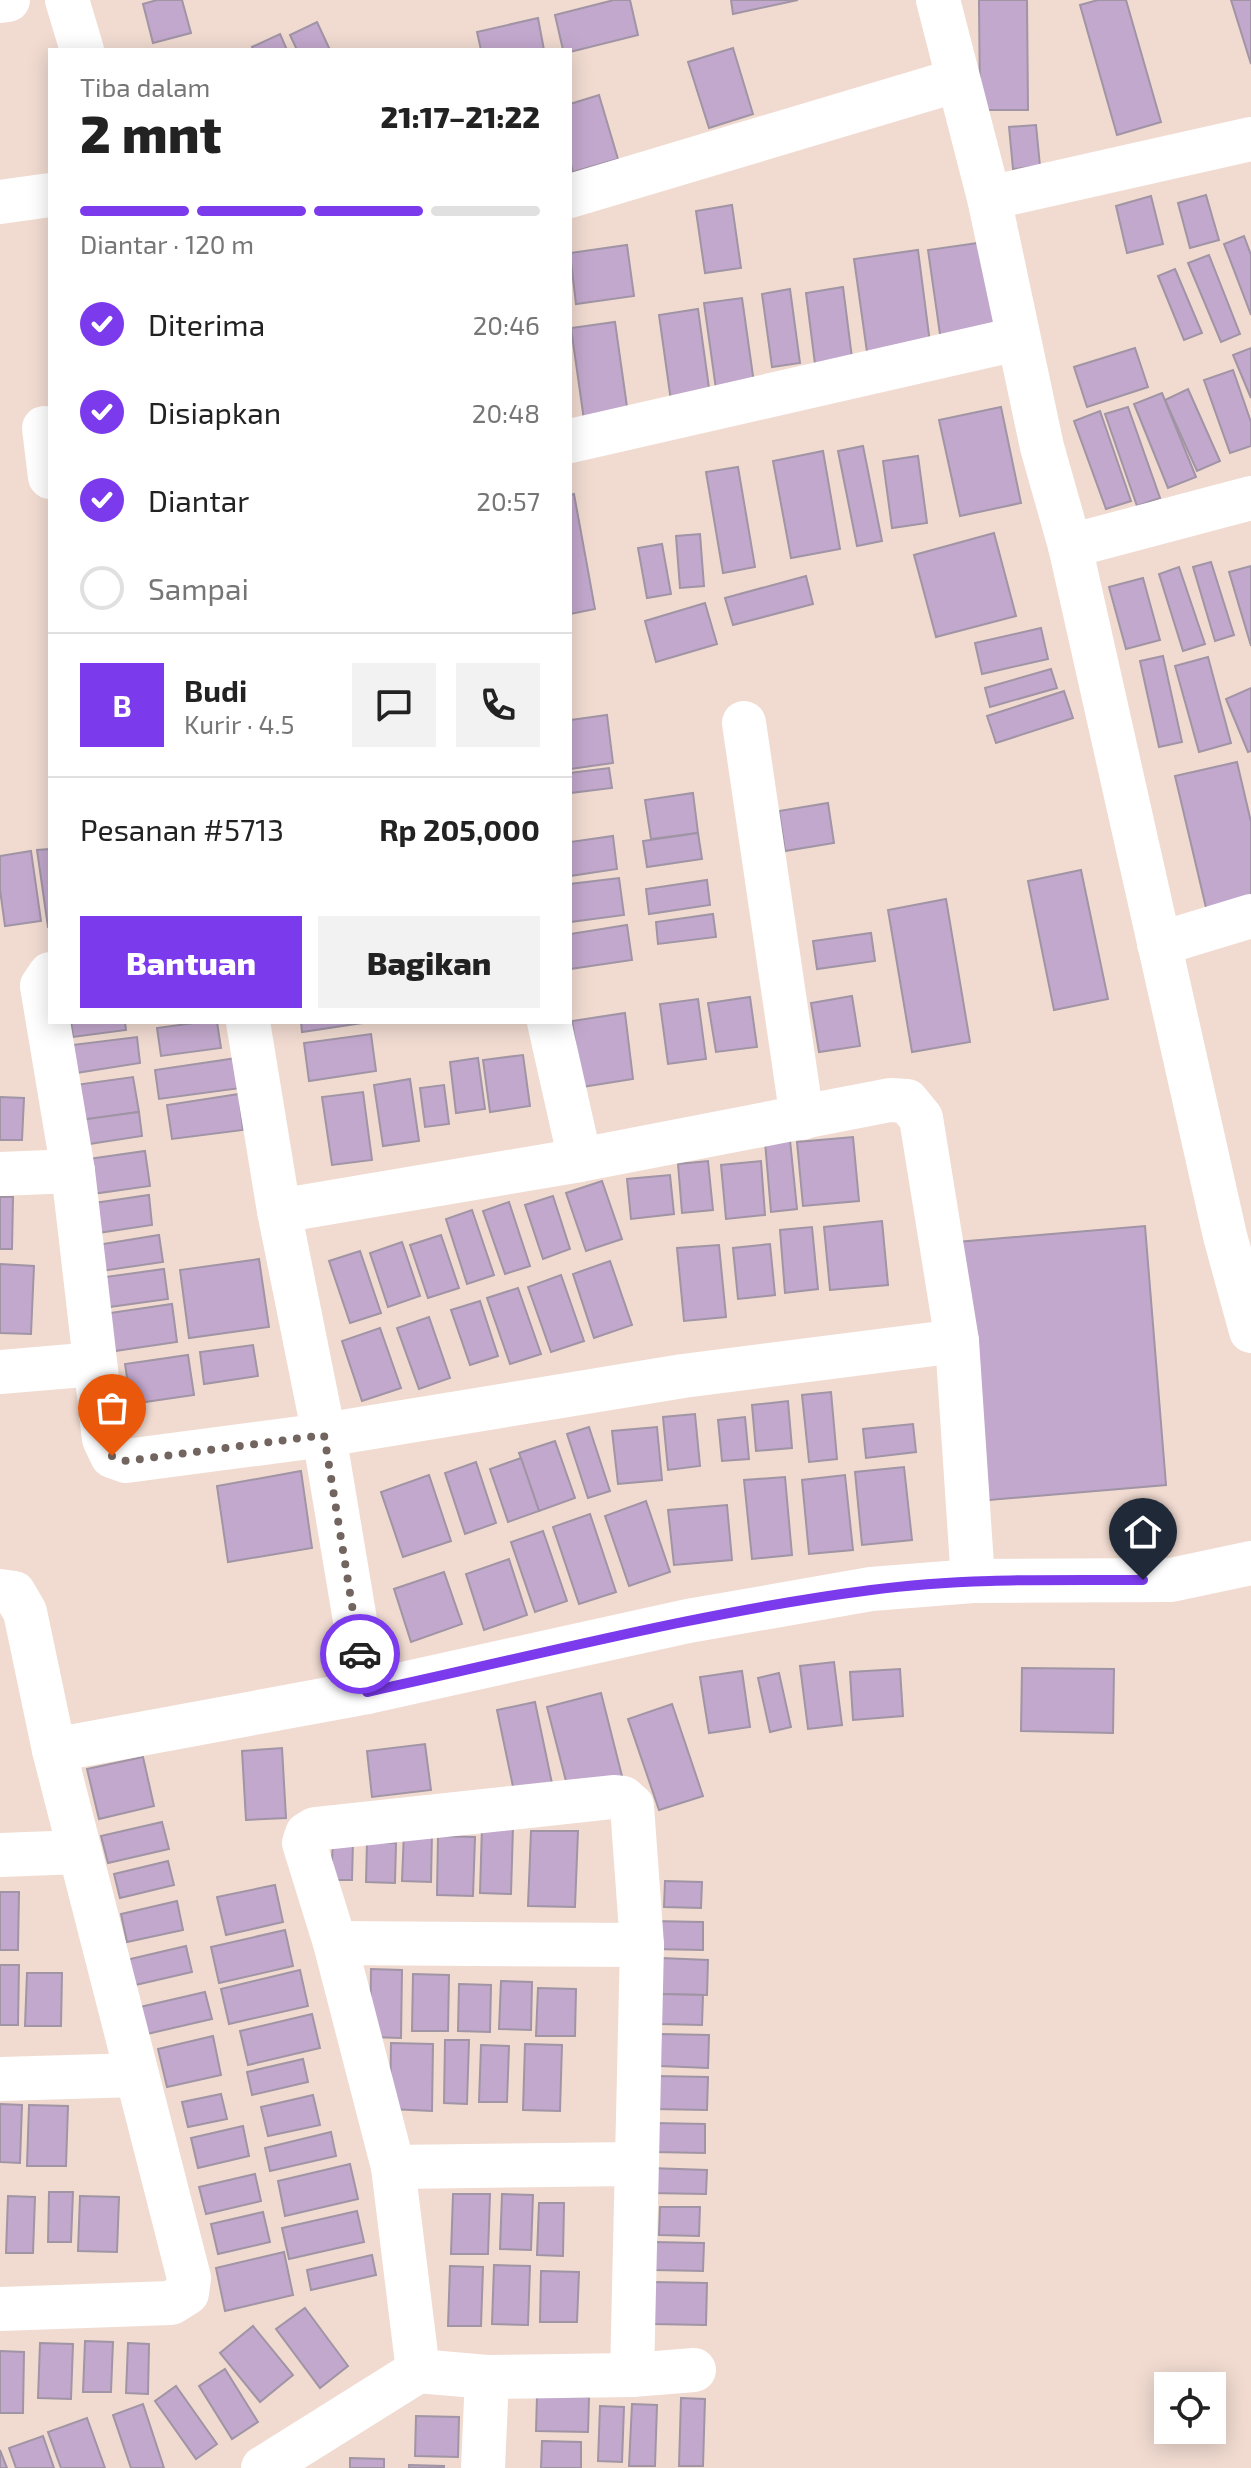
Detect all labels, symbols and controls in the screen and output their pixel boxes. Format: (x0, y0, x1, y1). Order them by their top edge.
text: Tiba dalam (80, 71, 210, 102)
text: 21:17–21:22 (381, 98, 540, 134)
text: 2 mnt (80, 101, 222, 163)
text: Diantar · 120 m (80, 228, 254, 259)
icon: check (80, 302, 124, 346)
text: Diterima (148, 306, 265, 342)
text: 20:46 (473, 309, 540, 340)
icon: check (80, 390, 124, 434)
text: Disiapkan (148, 394, 281, 430)
text: 20:48 (472, 397, 540, 428)
icon: check (80, 478, 124, 522)
text: Diantar (148, 482, 249, 518)
text: 20:57 (476, 485, 540, 516)
text: Sampai (148, 570, 249, 606)
button: chat (352, 663, 436, 747)
button: phone (456, 663, 540, 747)
text: Budi (184, 672, 247, 708)
text: B (112, 687, 132, 723)
text: Kurir · 4.5 (184, 708, 294, 739)
text: Pesanan #5713 (80, 811, 284, 847)
text: Rp 205,000 (379, 811, 540, 847)
button: Bantuan (80, 916, 302, 1008)
button: Bagikan (318, 916, 540, 1008)
pin (78, 1374, 146, 1456)
icon: bag (90, 1386, 134, 1430)
pin (1109, 1498, 1177, 1580)
icon: home (1121, 1510, 1165, 1554)
courier (320, 1614, 400, 1694)
icon: car (338, 1632, 382, 1676)
map controls (1154, 2372, 1226, 2444)
button: locate (1154, 2372, 1226, 2444)

